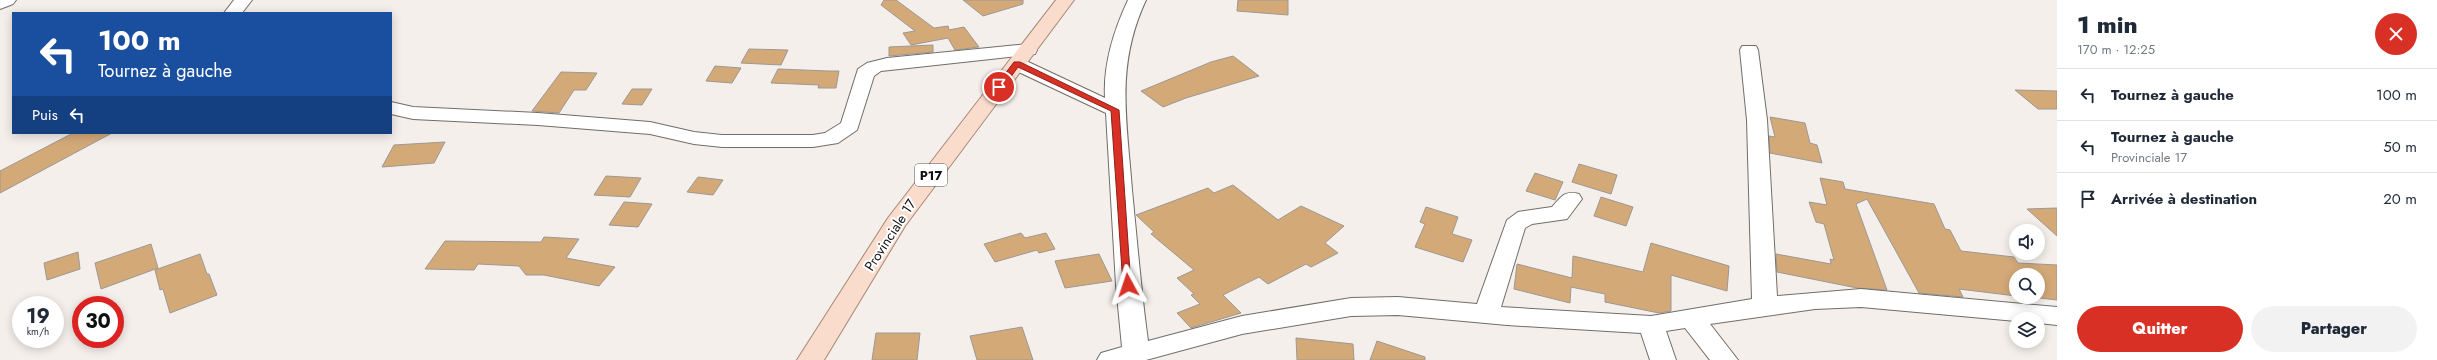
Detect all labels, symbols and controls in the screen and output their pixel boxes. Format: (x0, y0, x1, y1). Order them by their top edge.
text: 1 min (2077, 7, 2138, 42)
button: close (2375, 13, 2417, 55)
text: 100 m (98, 20, 181, 61)
icon: left (32, 28, 84, 80)
text: 170 m · 12:25 (2077, 40, 2155, 59)
text: Tournez à gauche (98, 58, 232, 84)
pin (982, 70, 1016, 104)
icon: arrive (988, 76, 1010, 98)
icon: left (2077, 84, 2099, 106)
text: Tournez à gauche (2111, 84, 2234, 106)
text: 100 m (2376, 84, 2417, 106)
text: Puis (32, 104, 58, 126)
icon: left (66, 104, 88, 126)
text: Tournez à gauche (2111, 126, 2234, 148)
icon: left (2077, 136, 2099, 158)
text: 50 m (2383, 136, 2417, 158)
text: Provinciale 17 (2111, 148, 2187, 167)
road number: P17 (915, 164, 947, 186)
icon: arrive (2077, 188, 2099, 210)
text: Arrivée à destination (2111, 188, 2257, 210)
text: 20 m (2383, 188, 2417, 210)
street label: Provinciale 17 (859, 195, 921, 275)
map controls (2009, 224, 2045, 348)
button: sound (2009, 224, 2045, 260)
position arrow (1107, 264, 1149, 306)
button: search (2009, 268, 2045, 304)
speed limit sign: 30 (72, 296, 124, 348)
text: 19 (26, 302, 50, 331)
button: Quitter (2077, 306, 2243, 352)
button: Partager (2251, 306, 2417, 352)
button: layers (2009, 312, 2045, 348)
text: km/h (27, 324, 49, 339)

